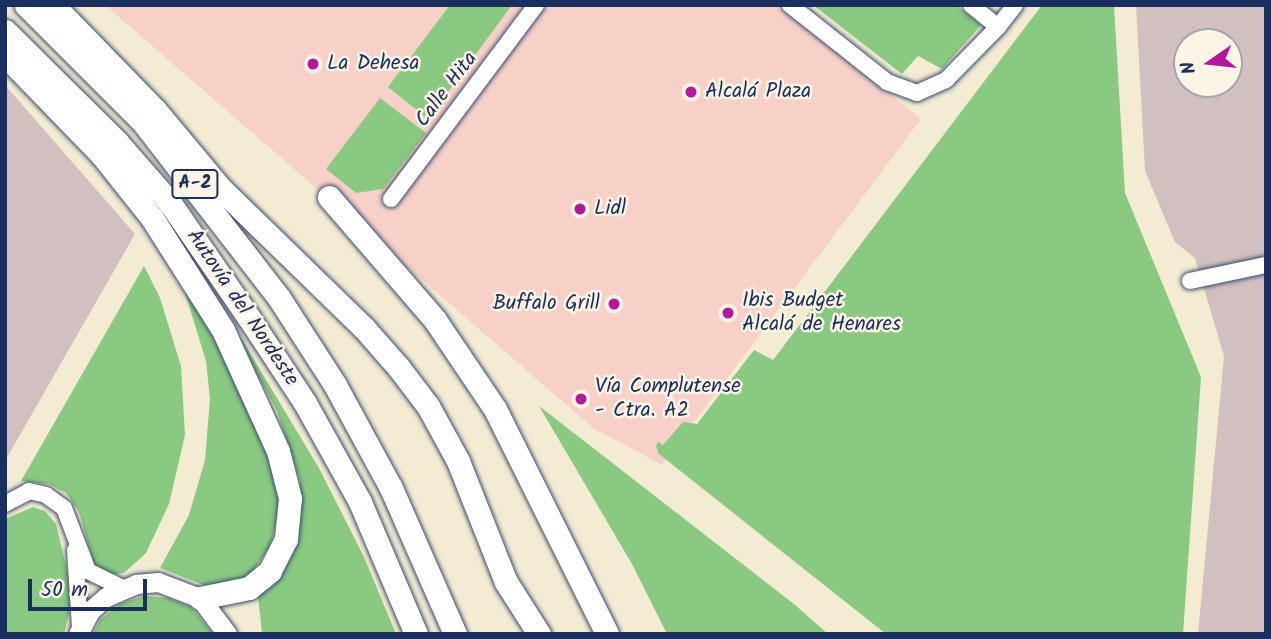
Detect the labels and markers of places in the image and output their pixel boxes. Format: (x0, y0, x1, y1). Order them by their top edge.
place label: La Dehesa (327, 51, 419, 77)
marker: La Dehesa (305, 56, 321, 72)
place label: Alcalá Plaza (705, 79, 811, 105)
marker: Alcalá Plaza (683, 84, 699, 100)
place label: Lidl (594, 196, 626, 222)
marker: Lidl (572, 201, 588, 217)
place label: Ibis Budget Alcalá de Henares (742, 288, 901, 338)
place label: Buffalo Grill (493, 291, 600, 317)
marker: Buffalo Grill (606, 296, 622, 312)
marker: Ibis Budget Alcalá de Henares (720, 305, 736, 321)
place label: Vía Complutense - Ctra. A2 (595, 374, 741, 424)
marker: Vía Complutense - Ctra. A2 (573, 391, 589, 407)

